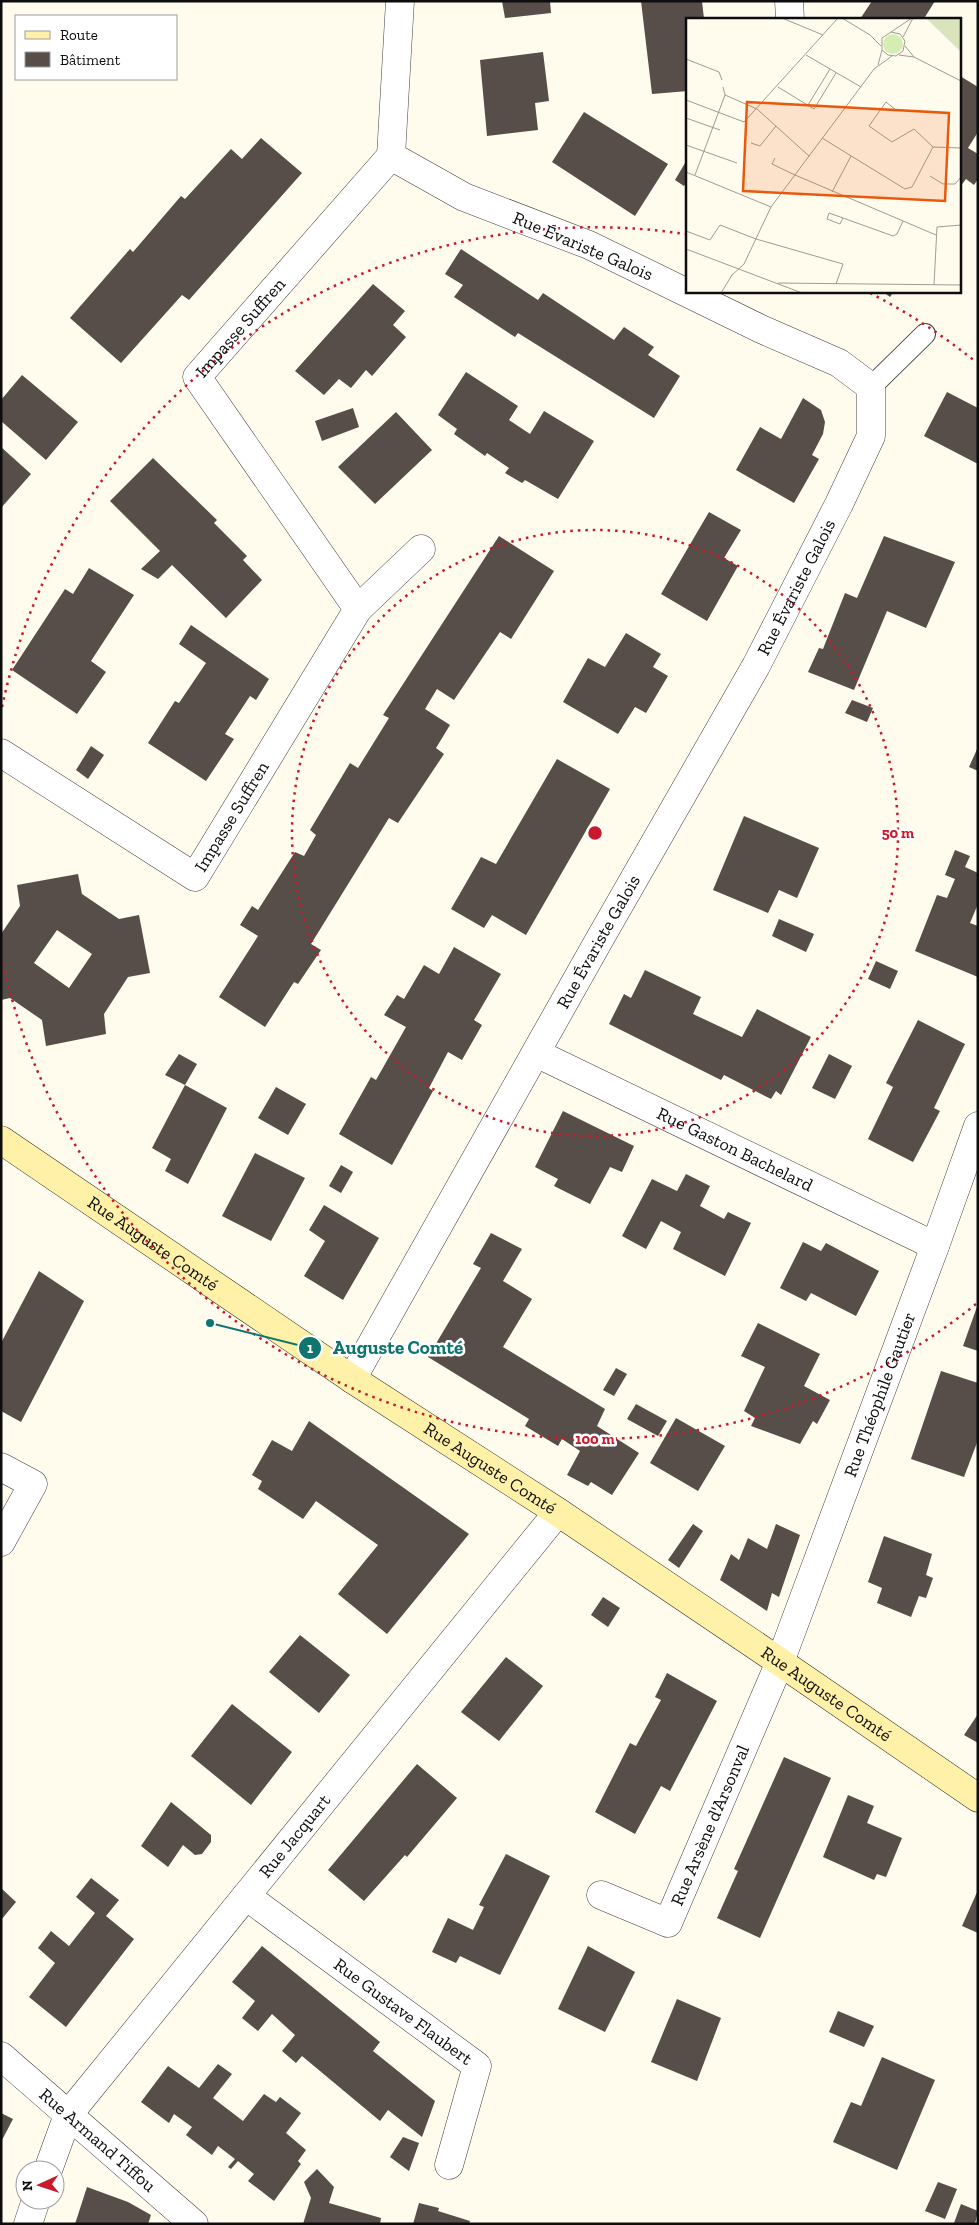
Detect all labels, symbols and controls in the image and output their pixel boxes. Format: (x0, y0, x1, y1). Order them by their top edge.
legend (15, 15, 178, 80)
inset map (686, 18, 962, 292)
text: Route (60, 26, 98, 44)
text: Bâtiment (60, 51, 121, 69)
street label: Rue Évariste Galois (510, 207, 656, 285)
street label: Impasse Suffren (191, 273, 290, 382)
street label: Rue Évariste Galois (752, 515, 840, 659)
street label: Impasse Suffren (190, 757, 274, 876)
centre of rings (586, 824, 604, 842)
text: 50 m (882, 824, 914, 842)
street label: Rue Évariste Galois (552, 871, 645, 1012)
street label: Rue Gaston Bachelard (653, 1102, 817, 1196)
street label: Rue Auguste Comté (83, 1191, 223, 1296)
street label: Rue Théophile Gautier (839, 1309, 920, 1480)
callout: Auguste Comté (298, 1331, 473, 1365)
text: Auguste Comté (333, 1336, 463, 1359)
text: 1 (307, 1339, 313, 1357)
street label: Rue Auguste Comté (420, 1417, 560, 1519)
text: 100 m (575, 1430, 615, 1448)
street label: Rue Auguste Comté (757, 1641, 896, 1746)
street label: Rue Arsène d'Arsonval (666, 1741, 754, 1909)
street label: Rue Jacquart (254, 1790, 335, 1882)
street label: Rue Gustave Flaubert (329, 1953, 477, 2070)
street label: Rue Armand Tiffou (35, 2083, 160, 2197)
north arrow (15, 2160, 65, 2210)
text: N (19, 2180, 36, 2191)

